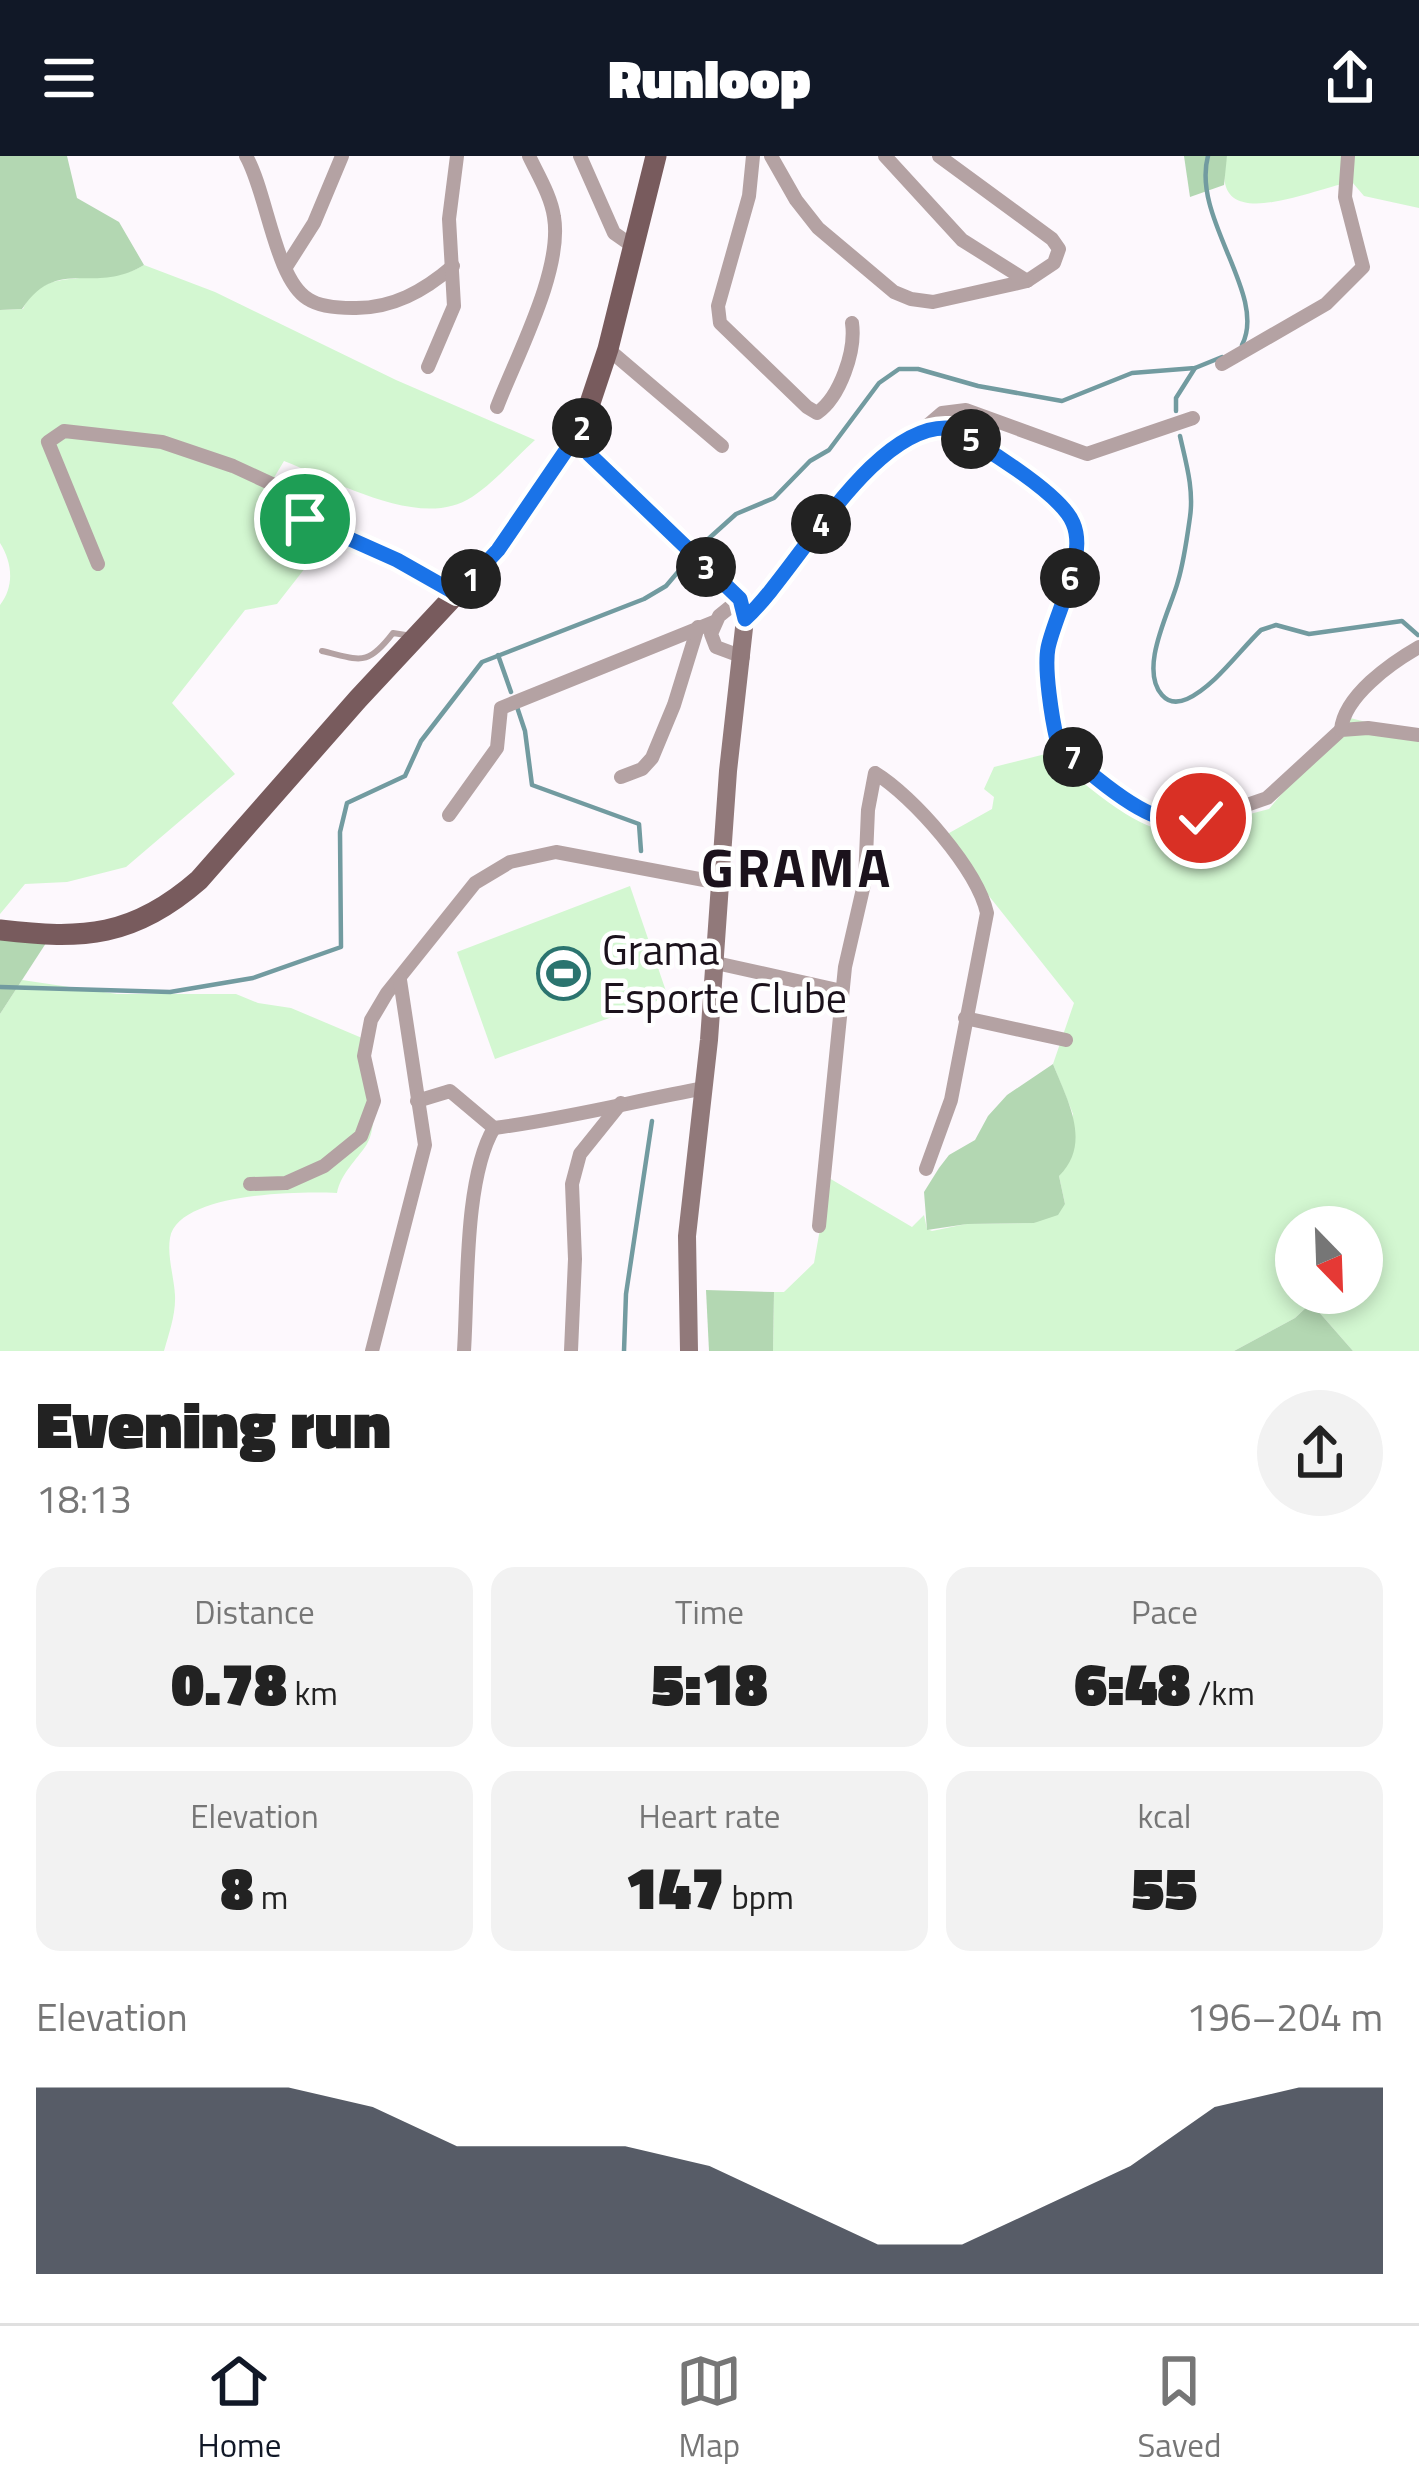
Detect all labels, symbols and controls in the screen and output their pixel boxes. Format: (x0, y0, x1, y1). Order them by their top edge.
text: Runloop (608, 37, 811, 119)
icon: menu (36, 45, 102, 111)
icon: share (1317, 45, 1383, 111)
pin: 2 (552, 398, 612, 458)
text: 2 (573, 403, 591, 453)
pin: 5 (941, 409, 1001, 469)
text: 5 (962, 414, 980, 464)
pin (254, 468, 356, 570)
icon: arrive (272, 486, 338, 552)
pin: 4 (791, 494, 851, 554)
text: 4 (812, 499, 830, 549)
pin: 3 (676, 537, 736, 597)
text: 3 (697, 542, 715, 592)
pin: 6 (1040, 548, 1100, 608)
pin: 1 (441, 549, 501, 609)
text: 6 (1061, 553, 1079, 603)
text: 1 (462, 554, 480, 604)
pin: 7 (1043, 727, 1103, 787)
text: 7 (1064, 732, 1082, 782)
pin (1150, 767, 1252, 869)
icon: check (1168, 785, 1234, 851)
district label: GRAMA (701, 826, 893, 908)
place label: Grama Esporte Clube (602, 917, 847, 1029)
sports icon: Grama Esporte Clube (535, 946, 591, 1002)
north arrow (1275, 1206, 1383, 1314)
map controls (1275, 1206, 1383, 1314)
text: Evening run (36, 1373, 391, 1474)
button: share (1257, 1390, 1383, 1516)
text: 18:13 (36, 1469, 132, 1528)
text: Distance (194, 1587, 315, 1637)
text: Time (675, 1587, 744, 1637)
text: Pace (1131, 1587, 1198, 1637)
text: 0.78 (171, 1637, 287, 1728)
text: 5:18 (651, 1637, 768, 1728)
text: 6:48 (1074, 1637, 1191, 1728)
text: km (287, 1668, 338, 1718)
text: /km (1191, 1668, 1255, 1718)
text: Elevation (190, 1791, 319, 1841)
text: Heart rate (639, 1791, 780, 1841)
text: kcal (1138, 1791, 1191, 1841)
text: 8 (221, 1841, 254, 1932)
text: 147 (625, 1841, 724, 1932)
text: 55 (1132, 1841, 1198, 1932)
text: m (254, 1872, 288, 1922)
text: bpm (724, 1872, 794, 1922)
text: Elevation (36, 1987, 188, 2046)
text: 196–204 m (1186, 1987, 1383, 2046)
tab: Home (198, 2348, 281, 2470)
tab: Map (676, 2348, 742, 2470)
tab: Saved (1137, 2348, 1221, 2470)

